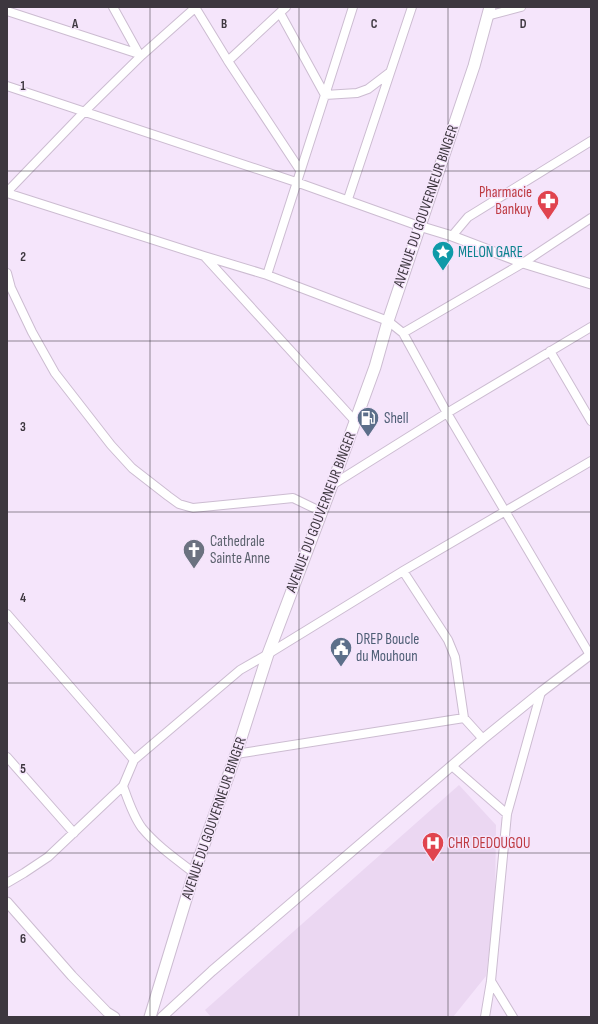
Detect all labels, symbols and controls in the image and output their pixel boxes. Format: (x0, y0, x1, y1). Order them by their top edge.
text: A (71, 16, 79, 32)
text: B (221, 16, 227, 32)
text: C (371, 16, 378, 32)
text: D (520, 16, 527, 32)
text: 1 (20, 78, 26, 94)
street label: AVENUE DU GOUVERNEUR BINGER (389, 122, 463, 291)
place label: Pharmacie Bankuy (479, 183, 532, 219)
pharmacy icon: Pharmacie Bankuy (535, 188, 561, 221)
place icon: MELON GARE (430, 239, 456, 272)
place label: MELON GARE (458, 243, 523, 262)
text: 2 (20, 249, 26, 265)
fuel station icon: Shell (355, 405, 381, 438)
place label: Shell (384, 409, 408, 428)
text: 3 (20, 419, 26, 435)
street label: AVENUE DU GOUVERNEUR BINGER (281, 429, 360, 596)
place label: Cathedrale Sainte Anne (210, 532, 270, 568)
church icon: Cathedrale Sainte Anne (181, 537, 207, 570)
text: 4 (20, 590, 26, 606)
place label: DREP Boucle du Mouhoun (356, 630, 419, 666)
public building icon: DREP Boucle du Mouhoun (328, 635, 354, 668)
street label: AVENUE DU GOUVERNEUR BINGER (177, 734, 251, 903)
text: 5 (20, 761, 26, 777)
hospital icon: CHR DEDOUGOU (420, 830, 446, 863)
place label: CHR DEDOUGOU (448, 834, 530, 853)
text: 6 (20, 931, 26, 947)

